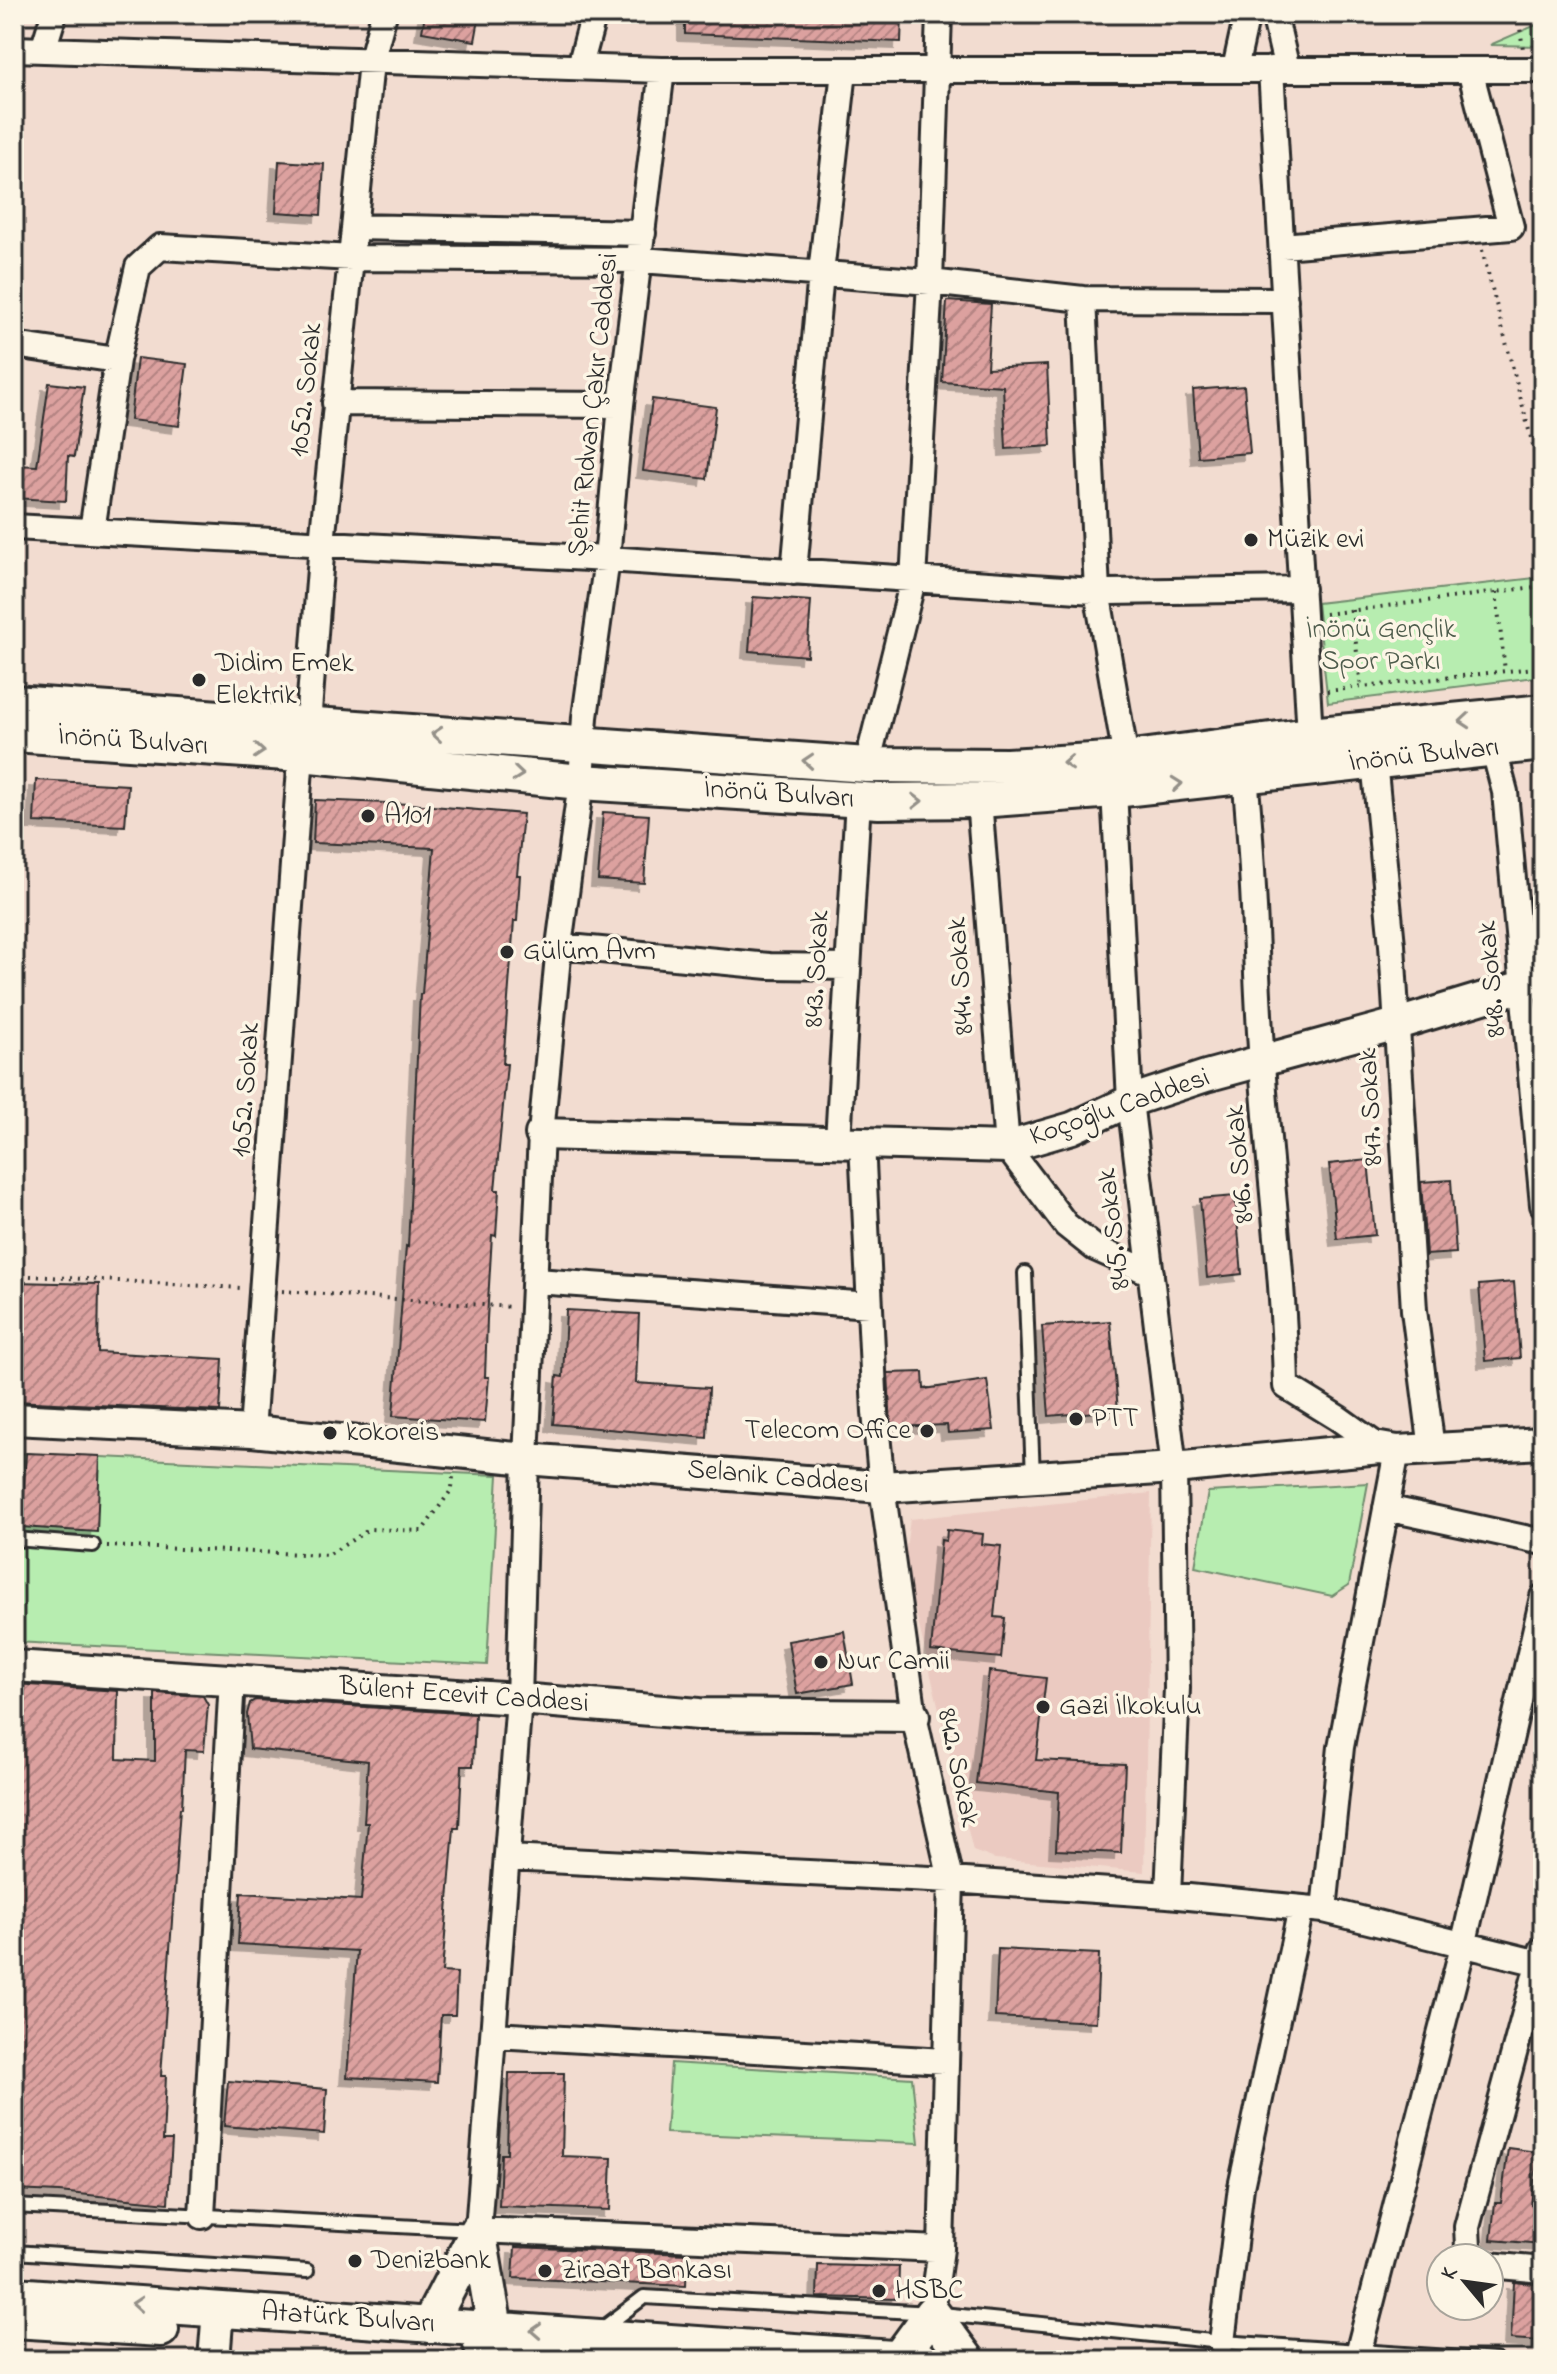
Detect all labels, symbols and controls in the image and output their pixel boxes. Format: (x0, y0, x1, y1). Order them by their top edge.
street label: Şehit Rıdvan Çakır Caddesi (558, 251, 630, 559)
street label: 1052. Sokak (280, 320, 335, 459)
place label: Müzik evi (1267, 520, 1364, 561)
marker: Müzik evi (1242, 531, 1260, 549)
park label: İnönü Gençlik Spor Parkı (1306, 610, 1457, 683)
place label: Didim Emek Elektrik (214, 644, 354, 717)
marker: Didim Emek Elektrik (190, 671, 208, 689)
one-way arrow (1459, 712, 1472, 729)
street label: İnönü Bulvarı (56, 716, 210, 768)
one-way arrow (430, 726, 443, 743)
street label: İnönü Bulvarı (1347, 728, 1501, 784)
one-way arrow (253, 742, 266, 759)
one-way arrow (801, 753, 814, 770)
one-way arrow (1061, 754, 1074, 771)
one-way arrow (512, 766, 525, 783)
street label: İnönü Bulvarı (702, 769, 856, 821)
one-way arrow (1170, 776, 1183, 793)
one-way arrow (911, 792, 924, 810)
place label: A101 (384, 796, 431, 837)
marker: A101 (359, 807, 377, 825)
street label: 843. Sokak (794, 908, 842, 1029)
street label: 844. Sokak (937, 915, 987, 1036)
street label: 848. Sokak (1467, 918, 1519, 1039)
place label: Gülüm Avm (523, 932, 656, 973)
marker: Gülüm Avm (498, 943, 516, 961)
street label: 1052. Sokak (222, 1021, 272, 1159)
street label: 847. Sokak (1348, 1046, 1396, 1167)
street label: Koçoğlu Caddesi (1024, 1058, 1216, 1158)
street label: 846. Sokak (1215, 1103, 1267, 1225)
street label: 845. Sokak (1087, 1165, 1143, 1292)
place label: PTT (1092, 1399, 1139, 1440)
marker: PTT (1067, 1410, 1085, 1428)
place label: Telecom Office (745, 1411, 911, 1452)
place label: kokoreis (346, 1413, 439, 1454)
marker: Telecom Office (918, 1422, 936, 1440)
marker: kokoreis (321, 1424, 339, 1442)
street label: Selanik Caddesi (685, 1450, 871, 1506)
place label: Nur Camii (837, 1642, 950, 1683)
marker: Nur Camii (812, 1653, 830, 1671)
street label: Bülent Ecevit Caddesi (337, 1667, 590, 1725)
place label: Gazi İlkokulu (1059, 1687, 1202, 1728)
marker: Gazi İlkokulu (1034, 1698, 1052, 1716)
street label: 842. Sokak (924, 1705, 990, 1832)
place label: Denizbank (370, 2241, 491, 2282)
north arrow (1425, 2242, 1505, 2322)
place label: Ziraat Bankası (561, 2251, 732, 2292)
marker: Denizbank (346, 2252, 364, 2270)
text: K (1434, 2260, 1467, 2286)
marker: Ziraat Bankası (536, 2262, 554, 2280)
place label: HSBC (895, 2271, 963, 2312)
marker: HSBC (870, 2282, 888, 2300)
street label: Atatürk Bulvarı (260, 2292, 436, 2346)
one-way arrow (130, 2296, 143, 2313)
one-way arrow (529, 2323, 542, 2340)

